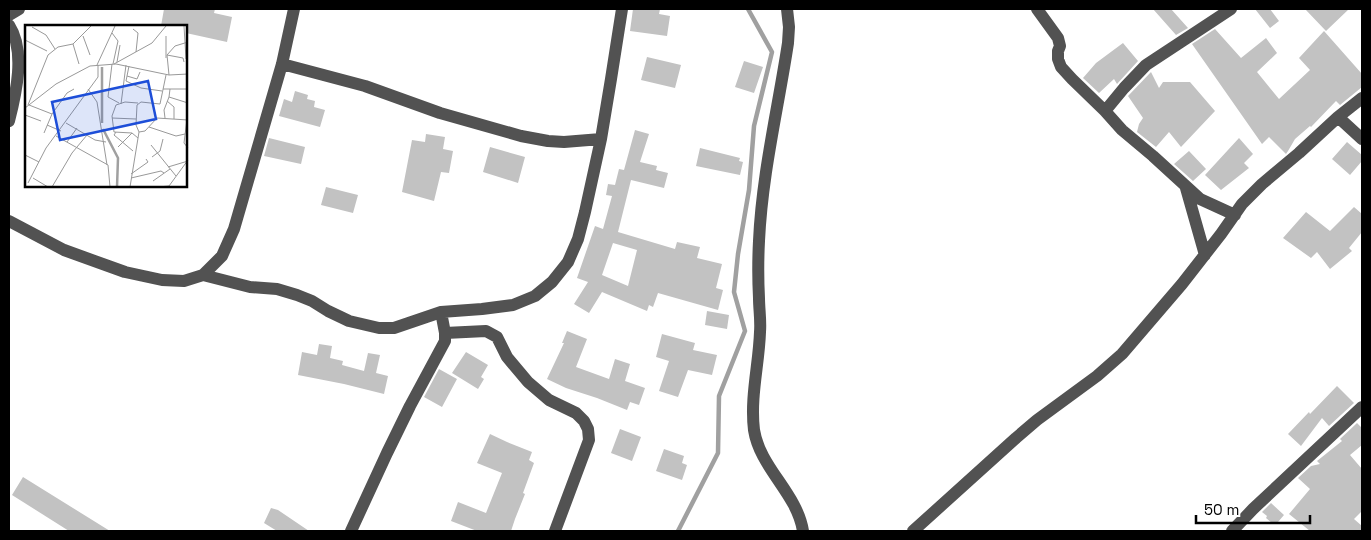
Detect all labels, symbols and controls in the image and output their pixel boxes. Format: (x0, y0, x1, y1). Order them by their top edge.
inset map (25, 25, 188, 188)
scale bar (1196, 492, 1310, 524)
text: 50 m (1204, 500, 1239, 519)

